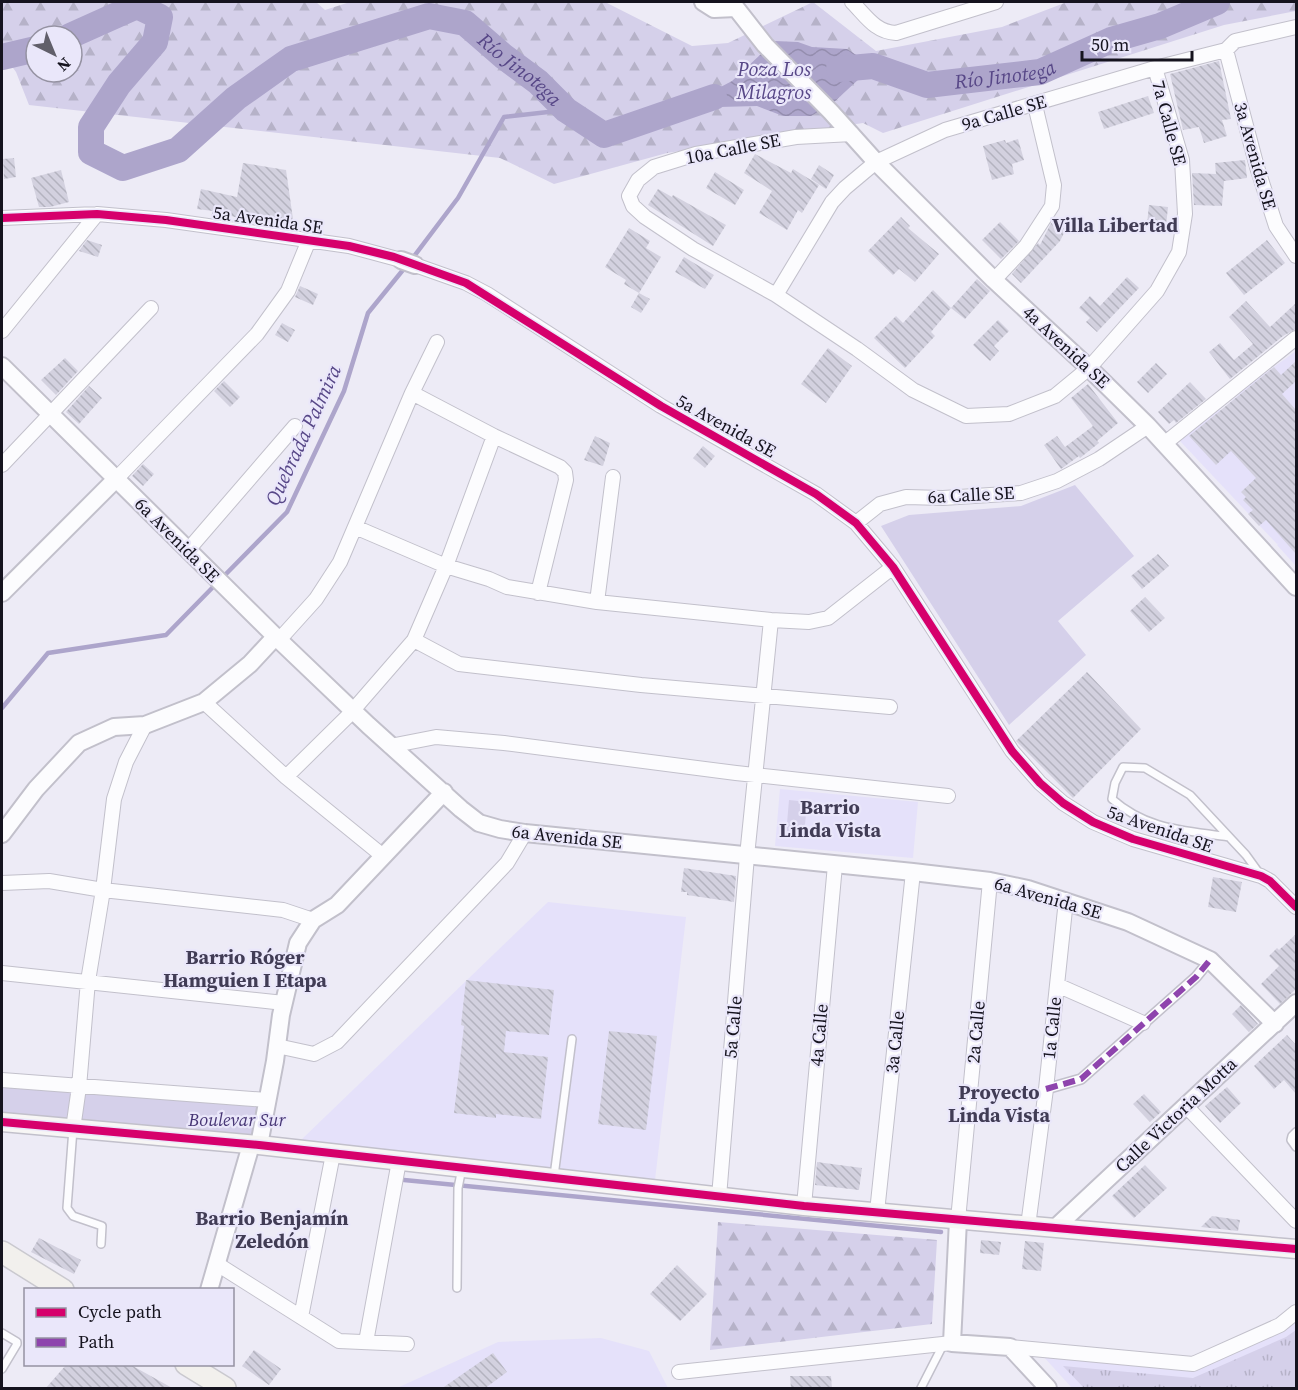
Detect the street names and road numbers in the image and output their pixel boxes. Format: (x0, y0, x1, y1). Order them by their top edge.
street label: 7a Calle SE (1146, 78, 1193, 168)
street label: 9a Calle SE (959, 88, 1049, 137)
street label: 3a Avenida SE (1228, 99, 1283, 213)
street label: 10a Calle SE (683, 127, 782, 170)
street label: 5a Avenida SE (212, 199, 325, 240)
street label: 4a Avenida SE (1017, 300, 1115, 394)
street label: 5a Avenida SE (672, 388, 781, 463)
street label: 6a Calle SE (927, 480, 1015, 509)
street label: 6a Avenida SE (129, 492, 225, 588)
street label: 5a Avenida SE (1104, 799, 1217, 858)
street label: 6a Avenida SE (511, 818, 624, 855)
street label: 6a Avenida SE (991, 870, 1105, 925)
street label: 5a Calle (717, 995, 748, 1059)
street label: 1a Calle (1036, 995, 1067, 1060)
street label: 2a Calle (960, 1000, 991, 1064)
street label: 4a Calle (803, 1003, 834, 1067)
street label: 3a Calle (879, 1009, 910, 1074)
street label: Calle Victoria Motta (1109, 1051, 1243, 1178)

